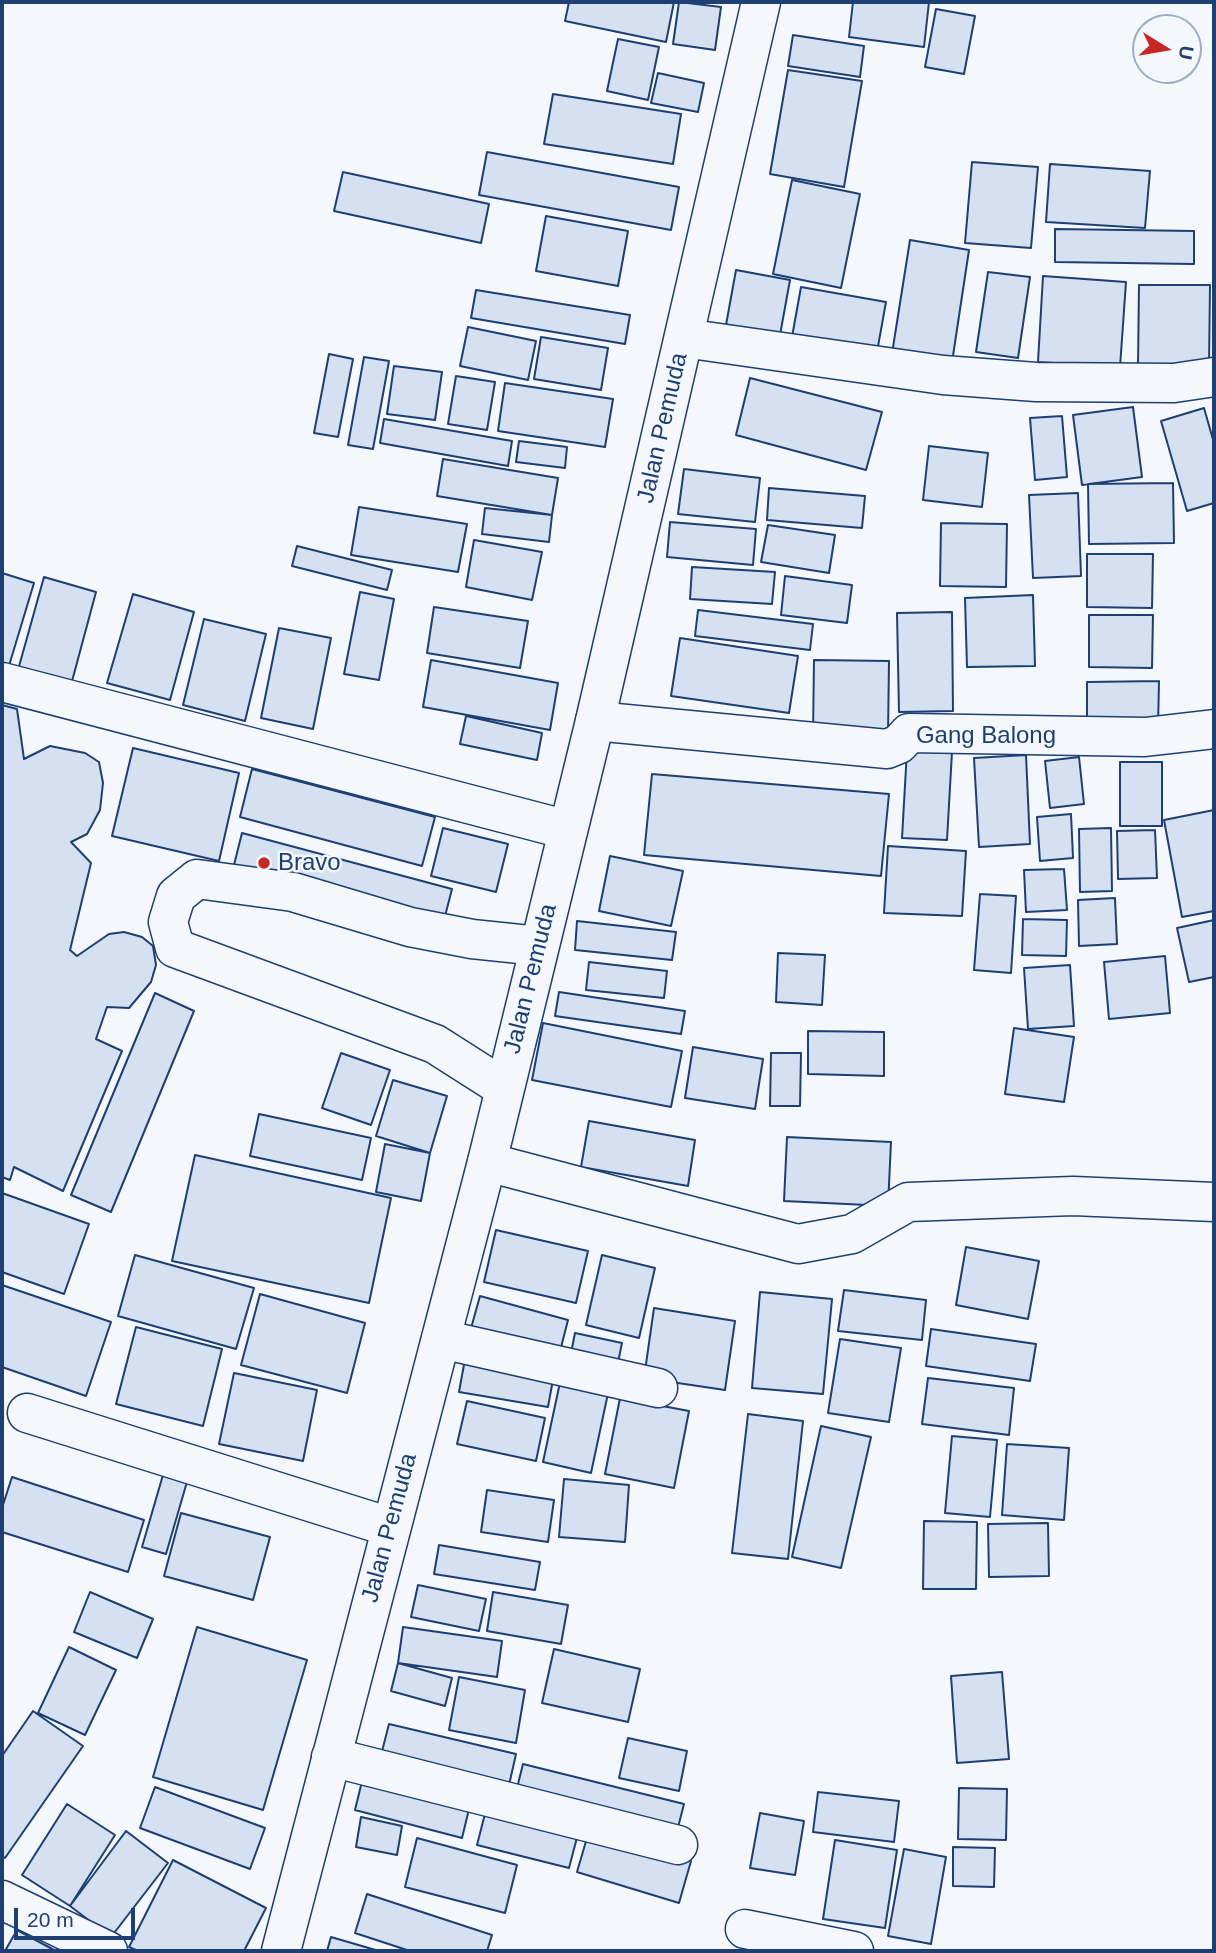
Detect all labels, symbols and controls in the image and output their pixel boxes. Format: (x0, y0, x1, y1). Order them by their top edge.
north arrow (1132, 14, 1202, 84)
text: U (1175, 44, 1198, 61)
street label: Jalan Pemuda (632, 350, 694, 506)
street label: Gang Balong (916, 722, 1056, 750)
place label: Bravo (278, 849, 341, 877)
marker: Bravo (256, 855, 272, 871)
street label: Jalan Pemuda (498, 901, 564, 1057)
street label: Jalan Pemuda (356, 1450, 424, 1606)
scale bar (18, 1894, 138, 1938)
text: 20 m (27, 1908, 74, 1931)

